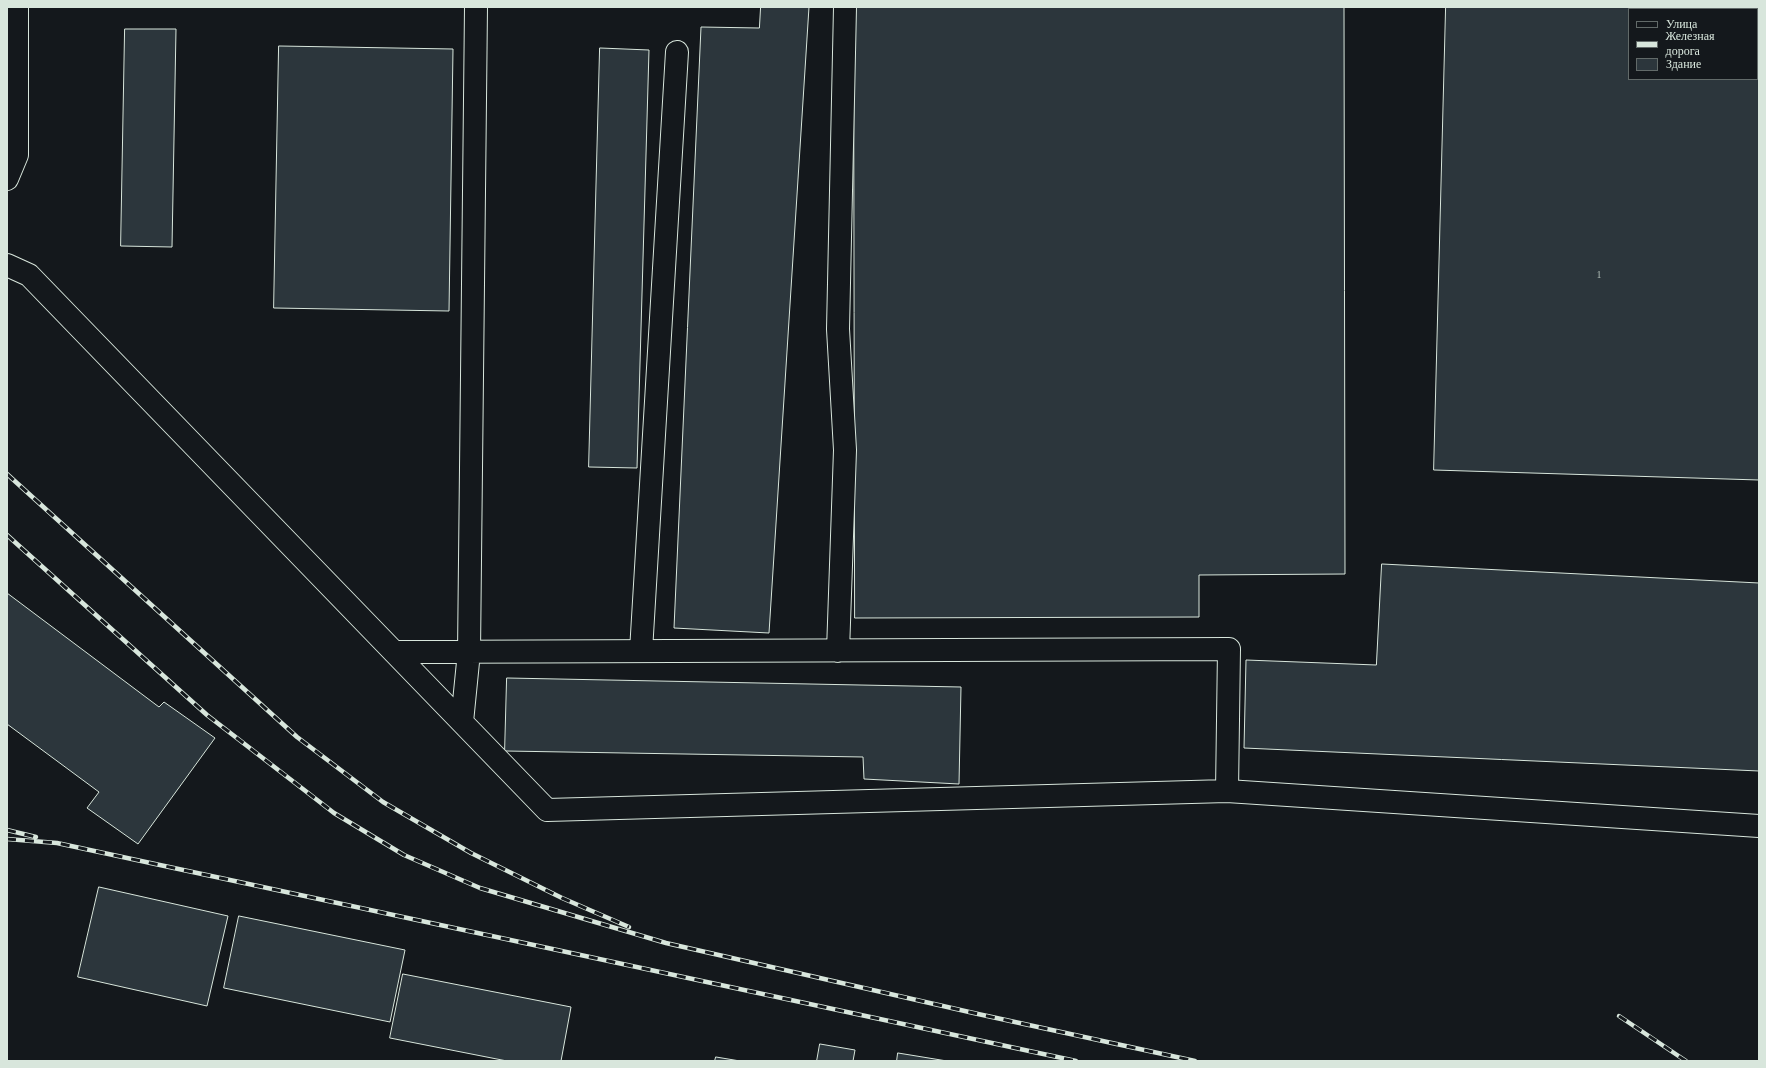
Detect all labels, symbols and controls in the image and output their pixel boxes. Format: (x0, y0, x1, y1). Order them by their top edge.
legend (1628, 8, 1758, 80)
text: Улица (1666, 17, 1697, 31)
text: Железная дорога (1666, 29, 1715, 58)
text: Здание (1666, 57, 1701, 71)
house number: 1 (1596, 269, 1602, 281)

